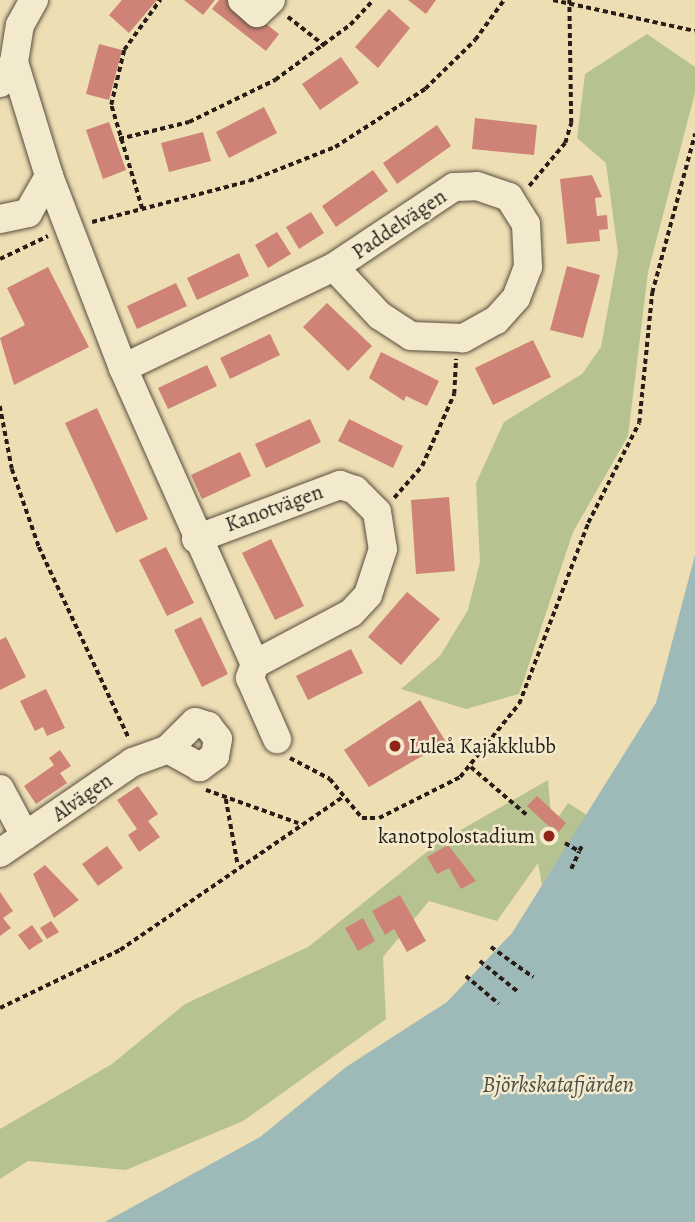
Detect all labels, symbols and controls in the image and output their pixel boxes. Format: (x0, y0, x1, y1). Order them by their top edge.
street label: Paddelvägen (347, 183, 451, 265)
street label: Kanotvägen (222, 479, 326, 537)
place label: Luleå Kajakklubb (409, 733, 556, 759)
marker: Luleå Kajakklubb (387, 738, 403, 754)
street label: Alvägen (47, 767, 117, 827)
place label: kanotpolostadium (378, 823, 535, 849)
marker: kanotpolostadium (541, 828, 557, 844)
water label: Björkskatafjärden (482, 1071, 634, 1099)

